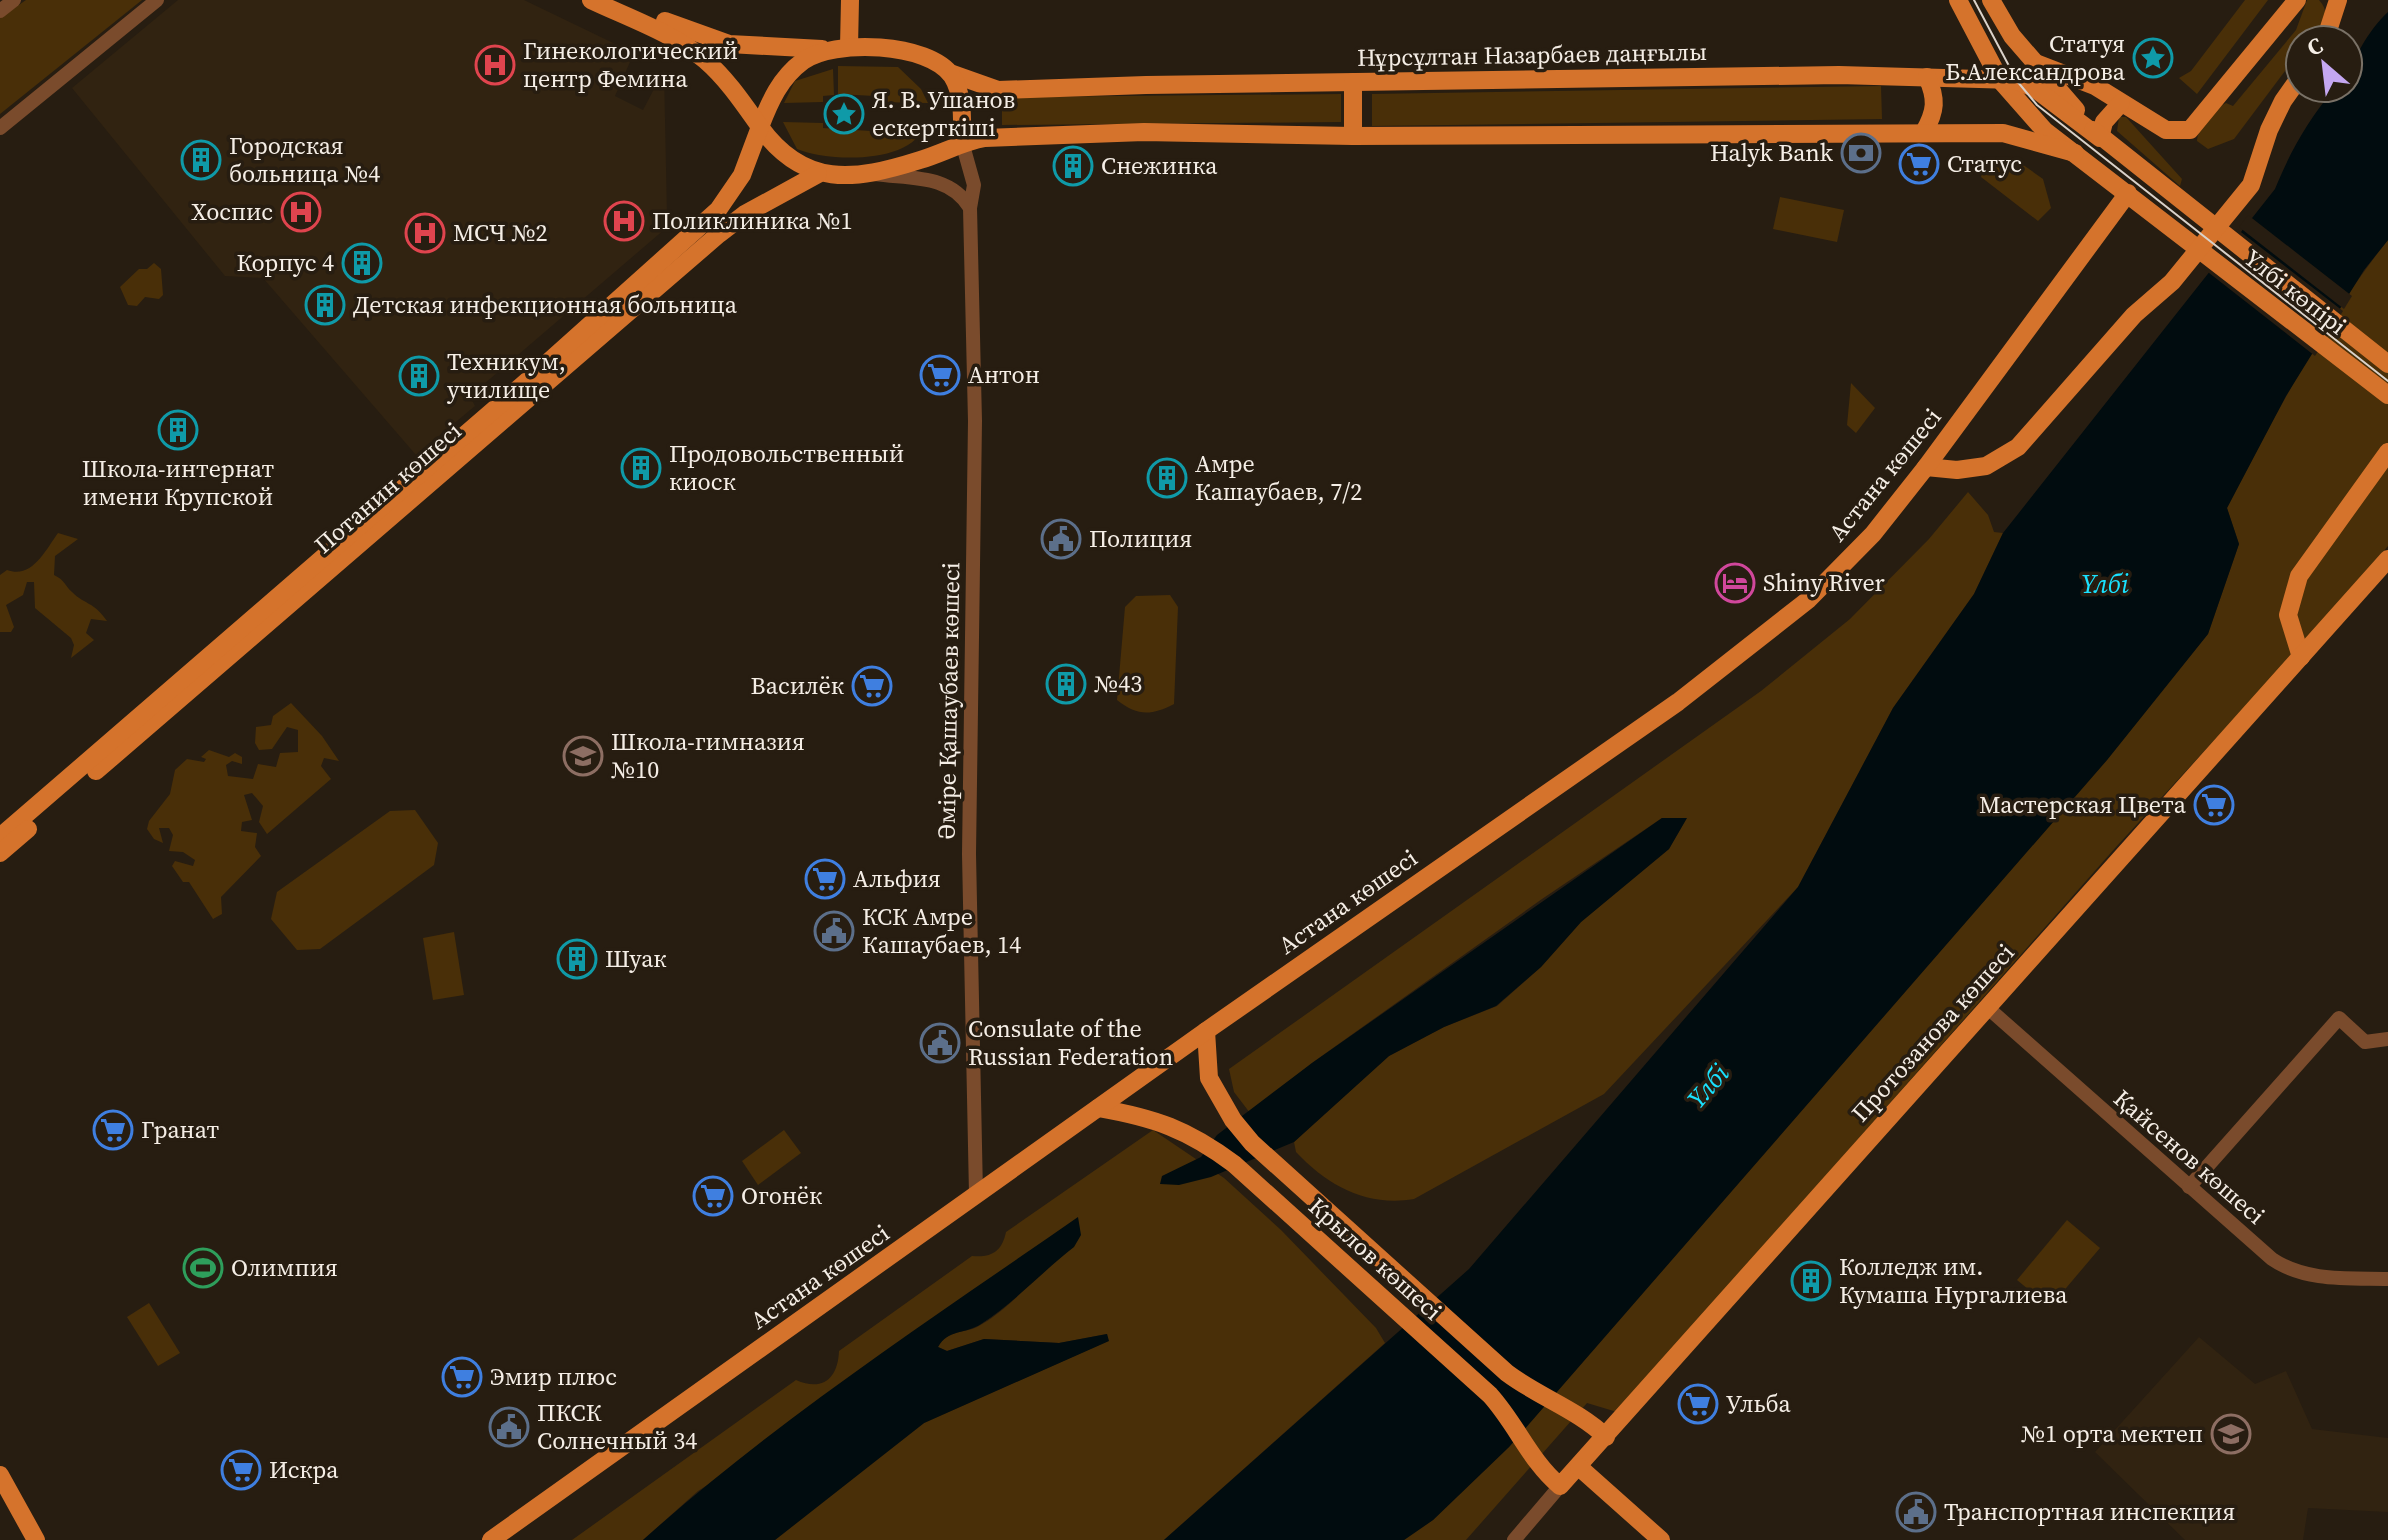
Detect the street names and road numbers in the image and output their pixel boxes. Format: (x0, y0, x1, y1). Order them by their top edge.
street label: Нұрсұлтан Назарбаев даңғылы (1357, 35, 1707, 74)
street label: Үлбі көпірі (2237, 241, 2353, 342)
street label: Астана көшесі (1821, 401, 1949, 548)
street label: Потанин көшесі (307, 415, 468, 561)
street label: Әміре Қашаубаев көшесі (930, 562, 967, 840)
street label: Астана көшесі (1272, 842, 1424, 962)
street label: Протозанова көшесі (1844, 937, 2022, 1129)
street label: Қайсенов көшесі (2107, 1082, 2272, 1231)
street label: Крылов көшесі (1302, 1190, 1449, 1327)
street label: Астана көшесі (744, 1217, 896, 1337)

